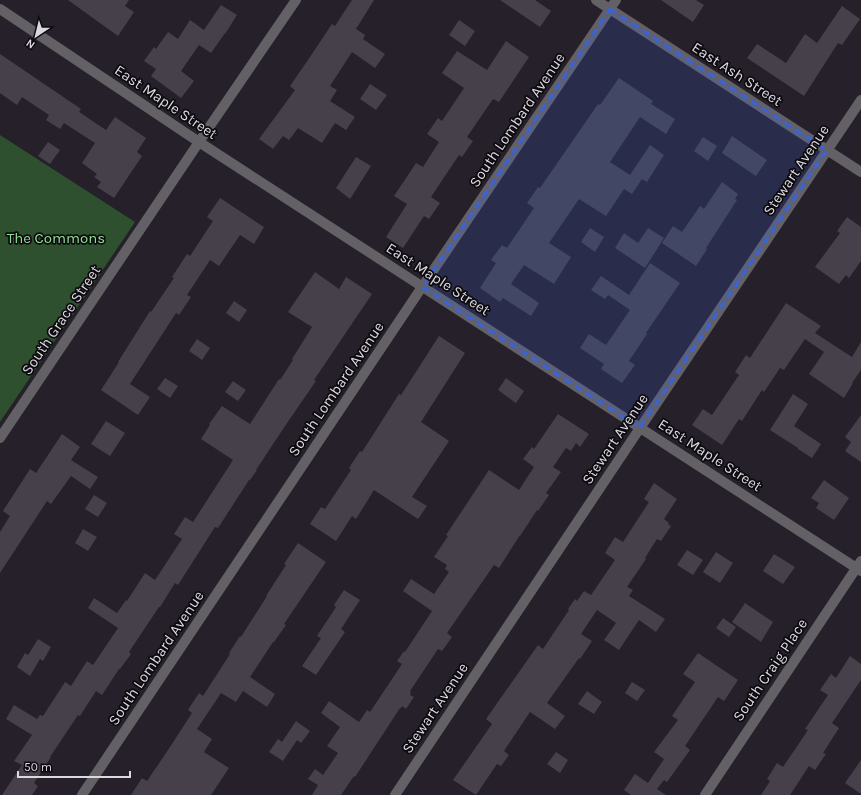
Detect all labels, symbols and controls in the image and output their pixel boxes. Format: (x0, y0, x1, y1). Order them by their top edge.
north arrow (16, 16, 56, 56)
text: N (24, 36, 38, 51)
street label: East Ash Street (688, 38, 786, 110)
street label: South Lombard Avenue (465, 49, 569, 191)
street label: East Maple Street (111, 61, 221, 143)
street label: Stewart Avenue (759, 121, 833, 219)
park label: The Commons (7, 229, 105, 247)
street label: East Maple Street (383, 239, 494, 319)
street label: South Grace Street (18, 262, 104, 378)
street label: South Lombard Avenue (284, 318, 388, 460)
street label: Stewart Avenue (578, 390, 652, 488)
street label: East Maple Street (655, 415, 766, 495)
street label: South Lombard Avenue (104, 587, 208, 729)
street label: South Craig Place (729, 615, 811, 725)
street label: Stewart Avenue (398, 659, 472, 757)
scale bar (18, 753, 130, 779)
text: 50 m (24, 760, 52, 774)

